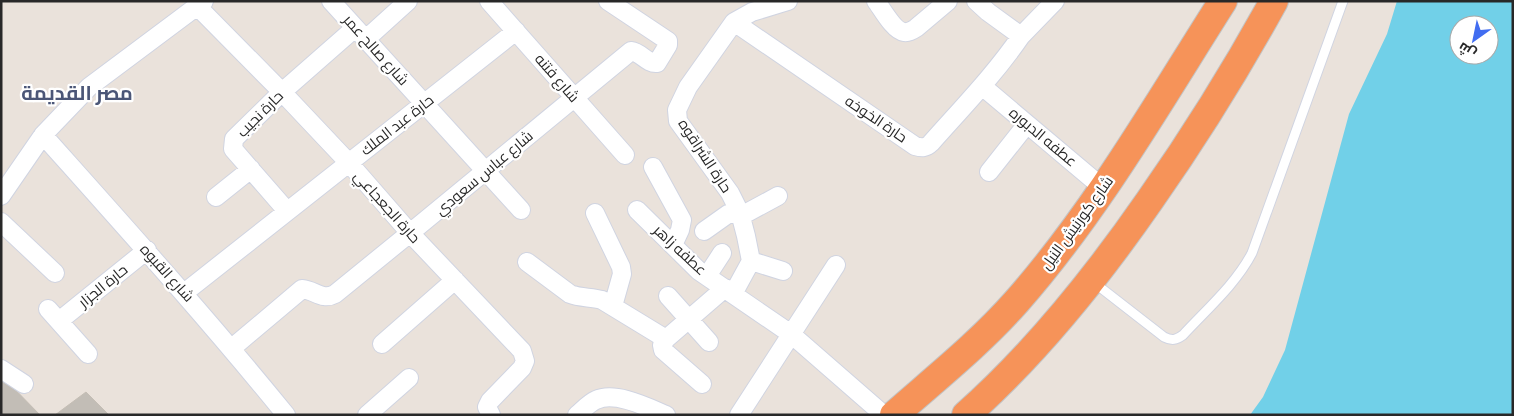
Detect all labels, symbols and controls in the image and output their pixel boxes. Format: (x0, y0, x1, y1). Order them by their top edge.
street label: شارع صالح عمر (337, 10, 413, 90)
north arrow (1449, 15, 1499, 65)
text: ش (1454, 38, 1479, 63)
street label: شارع فتنه (529, 49, 584, 107)
district label: مصر القديمة (21, 80, 133, 105)
street label: حارة نجيب (232, 86, 287, 141)
street label: حارة عبد الملك (356, 90, 437, 159)
street label: حارة الخوخه (841, 91, 911, 146)
street label: عطفه الدبوره (1005, 103, 1081, 171)
street label: حارة الشراقوه (674, 115, 736, 196)
street label: شارع عباس سعودي (431, 126, 539, 221)
street label: حارة الجعجاعي (348, 167, 425, 249)
street label: شارع كورنيش النيل (1036, 172, 1119, 275)
street label: عطفه زاهر (649, 220, 711, 279)
street label: شارع القبوه (135, 240, 198, 307)
street label: حارة الجزار (73, 260, 131, 312)

